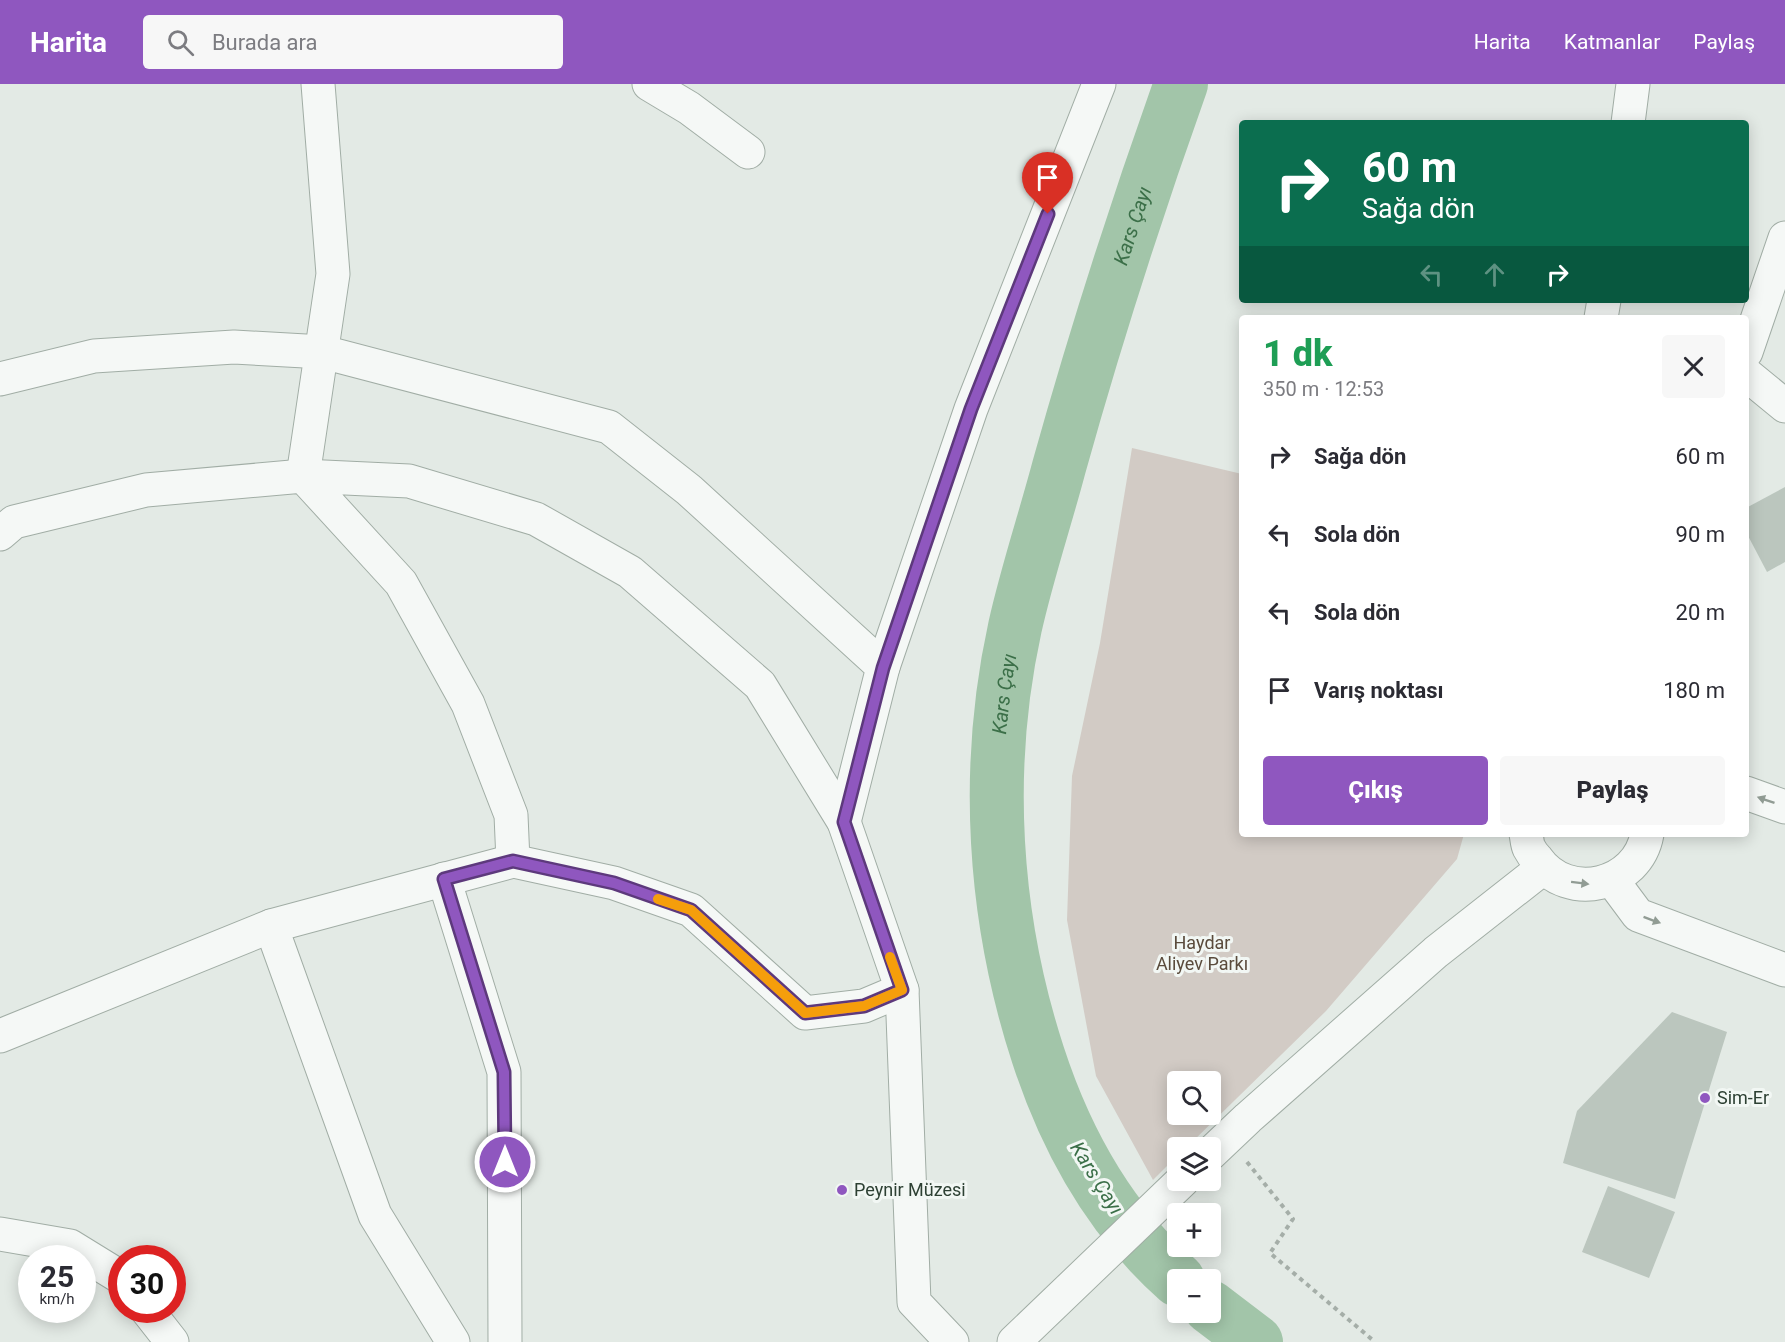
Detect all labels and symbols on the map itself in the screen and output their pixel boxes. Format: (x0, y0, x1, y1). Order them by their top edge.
pin (1022, 152, 1073, 214)
water label: Kars Çayı (1108, 183, 1157, 268)
water label: Kars Çayı (987, 651, 1021, 735)
one-way arrow (1756, 795, 1774, 805)
one-way arrow (1570, 879, 1589, 888)
one-way arrow (1643, 916, 1661, 926)
park label: Haydar Aliyev Parkı (1156, 932, 1248, 974)
place label: Sim-Er (1717, 1087, 1769, 1108)
marker: Sim-Er (1698, 1091, 1712, 1105)
position arrow (473, 1130, 537, 1194)
water label: Kars Çayı (1065, 1137, 1129, 1219)
place label: Peynir Müzesi (854, 1179, 966, 1200)
marker: Peynir Müzesi (835, 1183, 849, 1197)
speed limit sign: 30 (108, 1245, 186, 1323)

